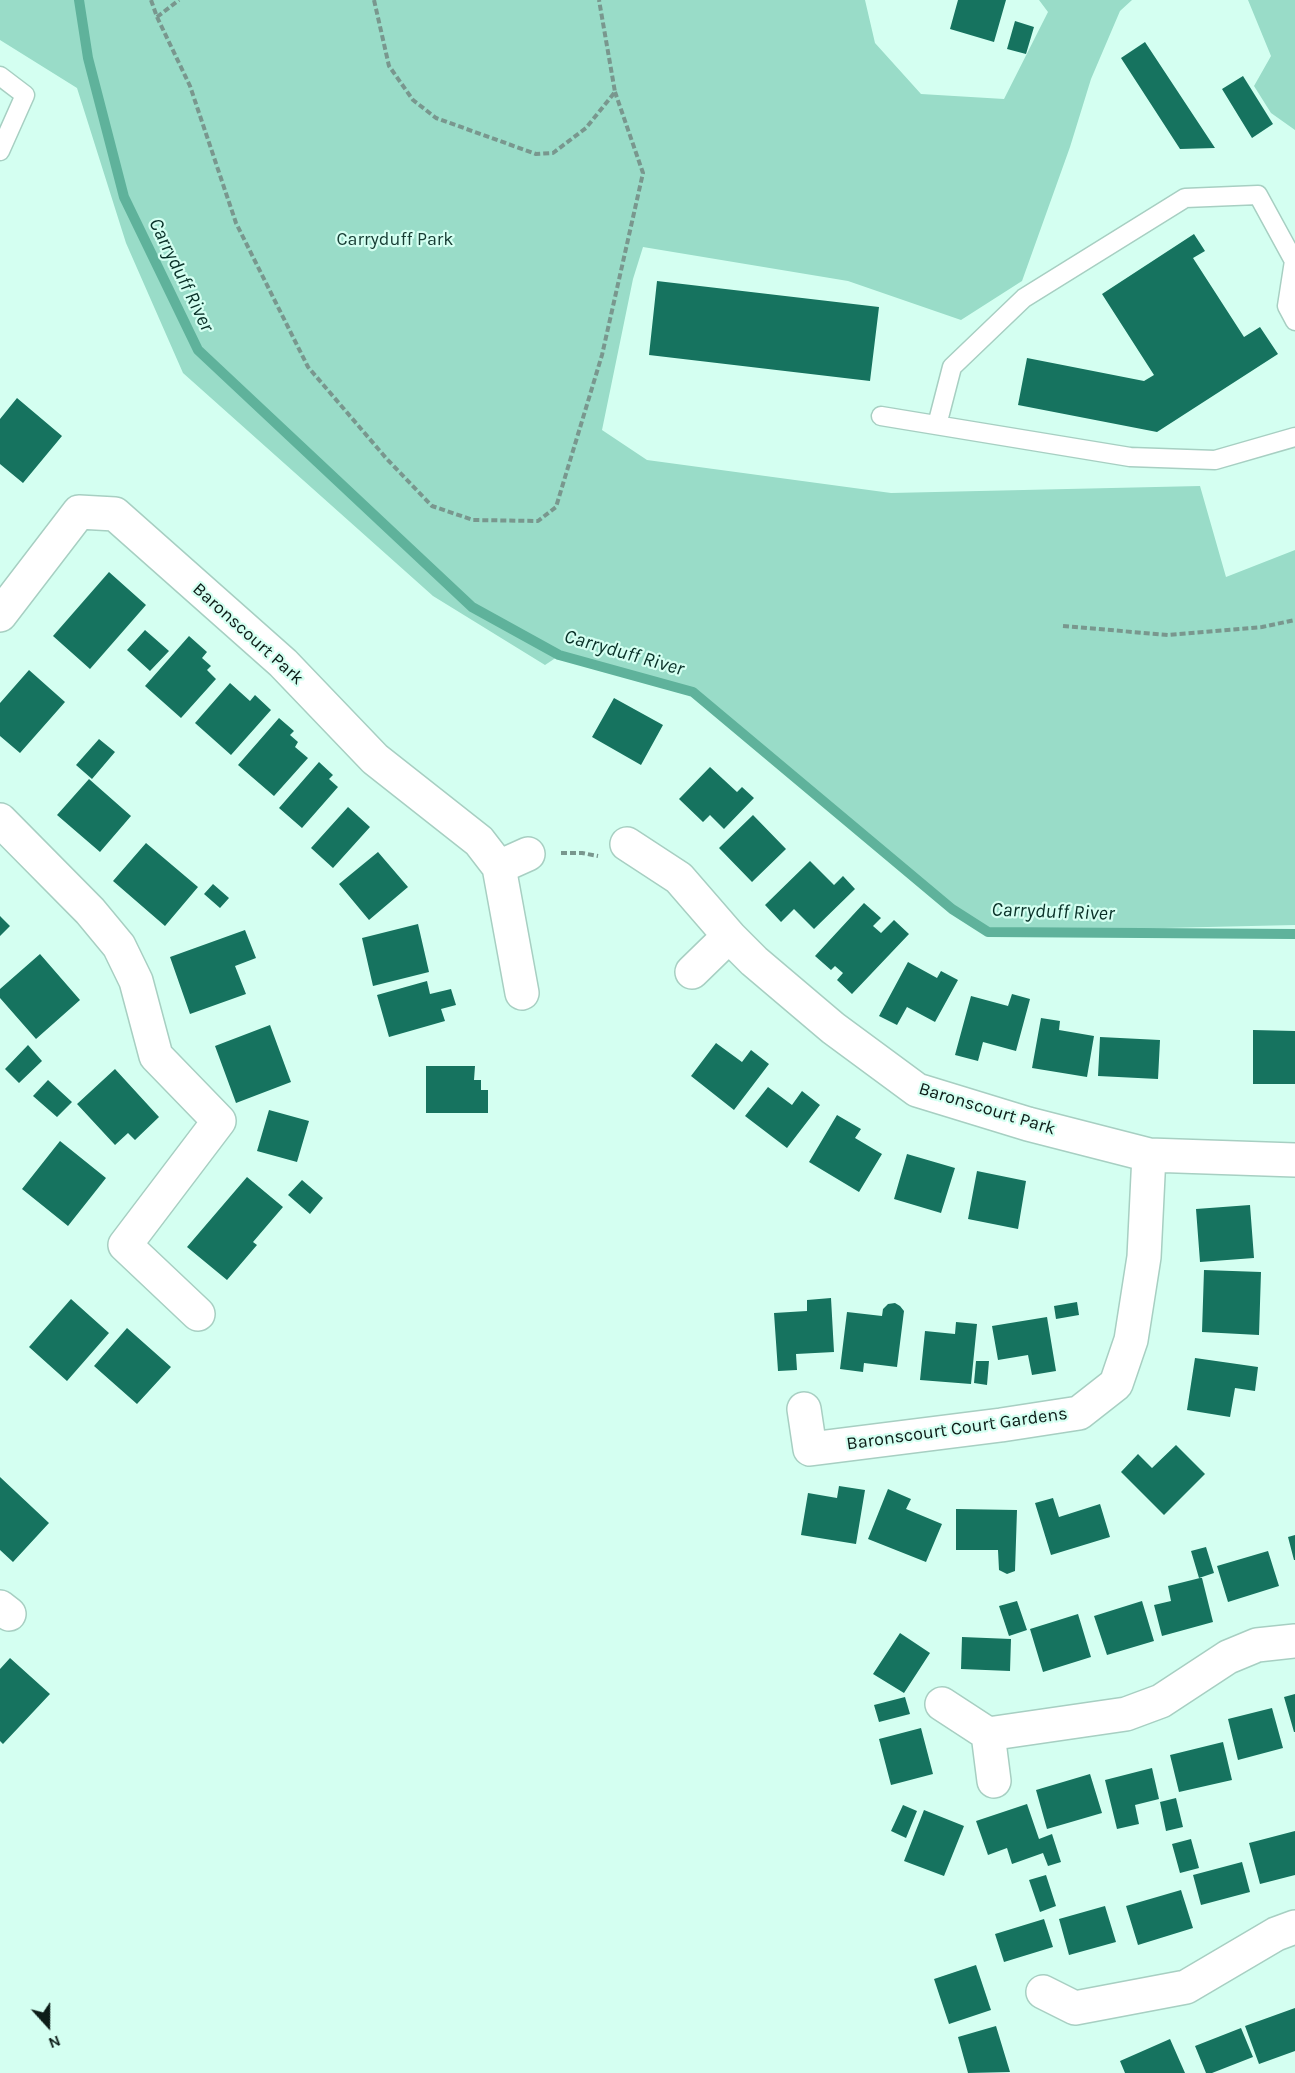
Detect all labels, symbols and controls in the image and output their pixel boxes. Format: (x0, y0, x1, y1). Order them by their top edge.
water label: Carryduff River (143, 214, 219, 336)
park label: Carryduff Park (336, 229, 454, 251)
street label: Baronscourt Park (188, 579, 308, 689)
water label: Carryduff River (561, 624, 687, 682)
water label: Carryduff River (991, 898, 1115, 926)
street label: Baronscourt Park (916, 1078, 1058, 1140)
street label: Baronscourt Court Gardens (845, 1403, 1069, 1455)
north arrow (18, 1995, 78, 2055)
text: N (46, 2031, 63, 2053)

